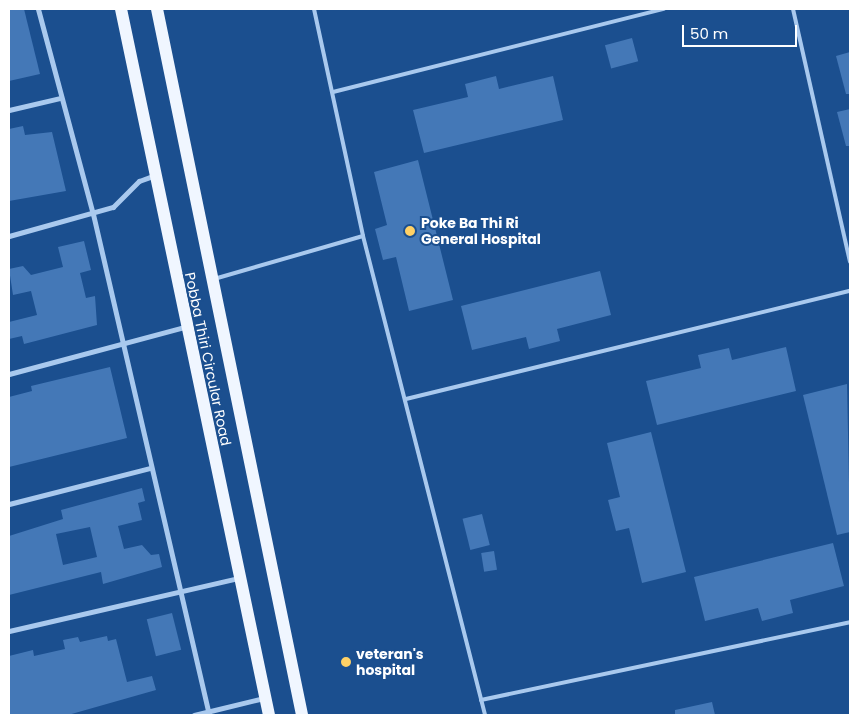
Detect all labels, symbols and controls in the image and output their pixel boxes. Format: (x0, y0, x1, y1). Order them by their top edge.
scale bar (684, 15, 799, 47)
text: 50 m (690, 23, 728, 44)
place label: Poke Ba Thi Ri General Hospital (421, 215, 541, 248)
marker: Poke Ba Thi Ri General Hospital (403, 224, 417, 238)
street label: Pobba Thiri Circular Road (181, 271, 235, 447)
place label: veteran's hospital (356, 646, 424, 679)
marker: veteran's hospital (340, 656, 352, 668)

